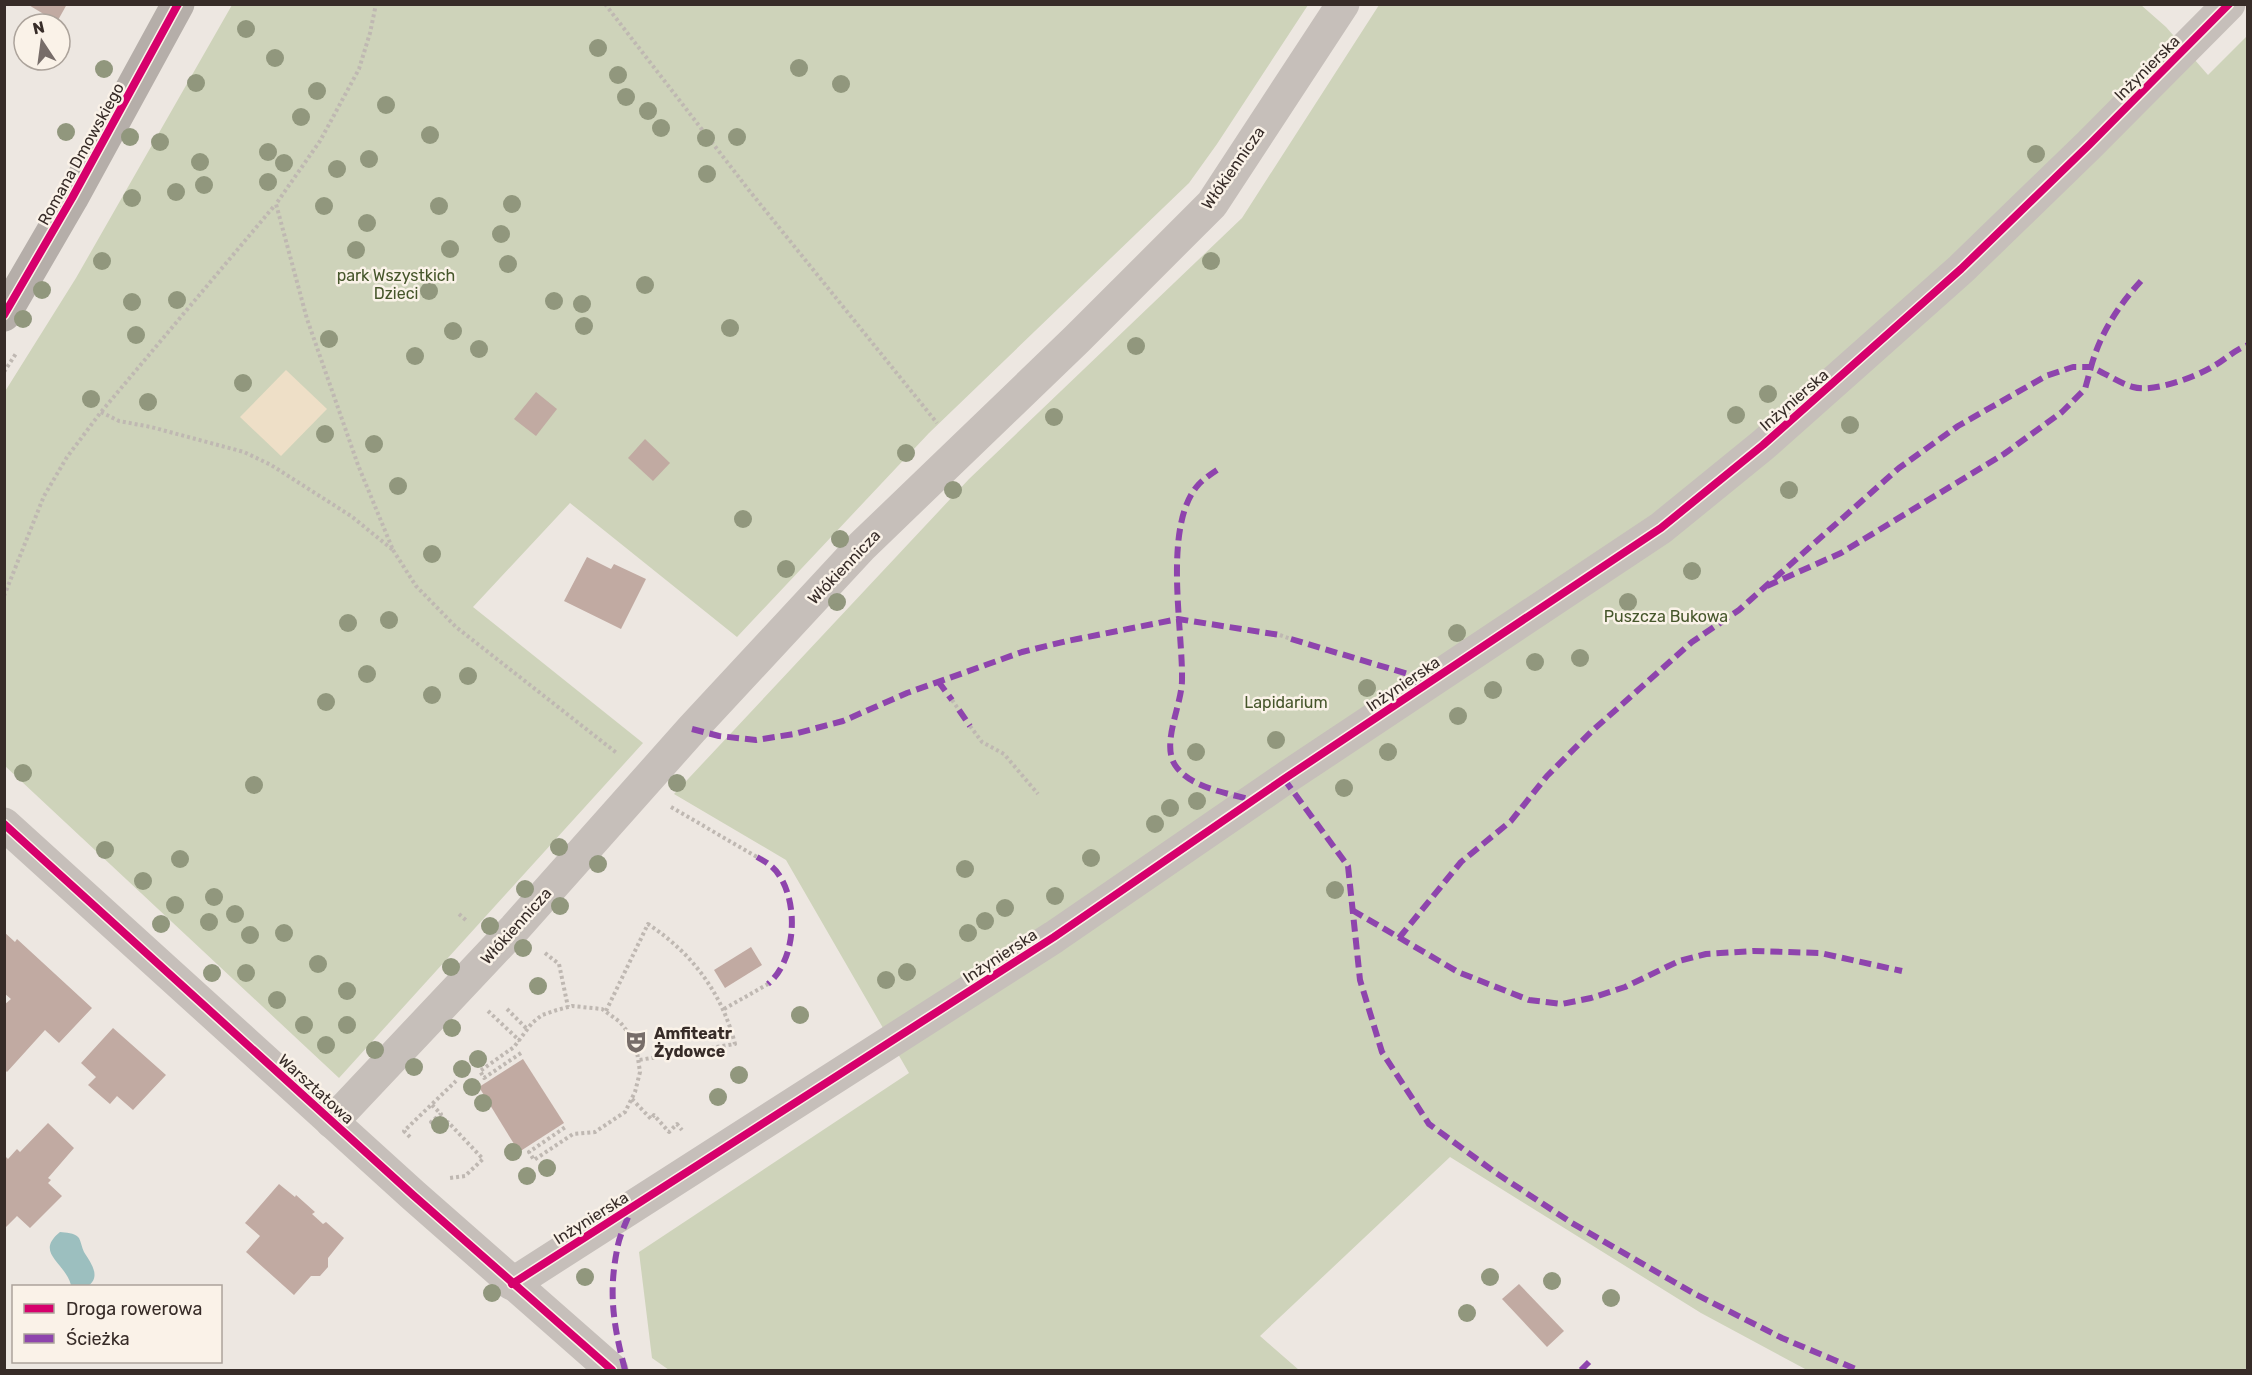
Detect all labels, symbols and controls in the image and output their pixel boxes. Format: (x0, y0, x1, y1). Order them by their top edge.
north arrow (12, 12, 72, 72)
text: N (31, 17, 46, 38)
street label: Inżynierska (2110, 31, 2184, 105)
street label: Romana Dmowskiego (34, 79, 128, 229)
street label: Włókiennicza (1198, 123, 1268, 213)
park label: park Wszystkich Dzieci (337, 266, 455, 303)
street label: Inżynierska (1756, 365, 1832, 435)
street label: Włókiennicza (804, 526, 884, 608)
park label: Puszcza Bukowa (1604, 607, 1728, 626)
street label: Inżynierska (1363, 652, 1443, 716)
park label: Lapidarium (1244, 693, 1328, 712)
street label: Włókiennicza (477, 884, 555, 968)
street label: Inżynierska (959, 925, 1041, 987)
place label: Amfiteatr Żydowce (654, 1024, 733, 1061)
theatre icon: Amfiteatr Żydowce (623, 1029, 649, 1055)
street label: Warsztatowa (274, 1050, 358, 1128)
street label: Inżynierska (550, 1187, 632, 1249)
legend (12, 1285, 222, 1363)
text: Droga rowerowa (66, 1298, 202, 1320)
text: Ścieżka (66, 1328, 130, 1350)

